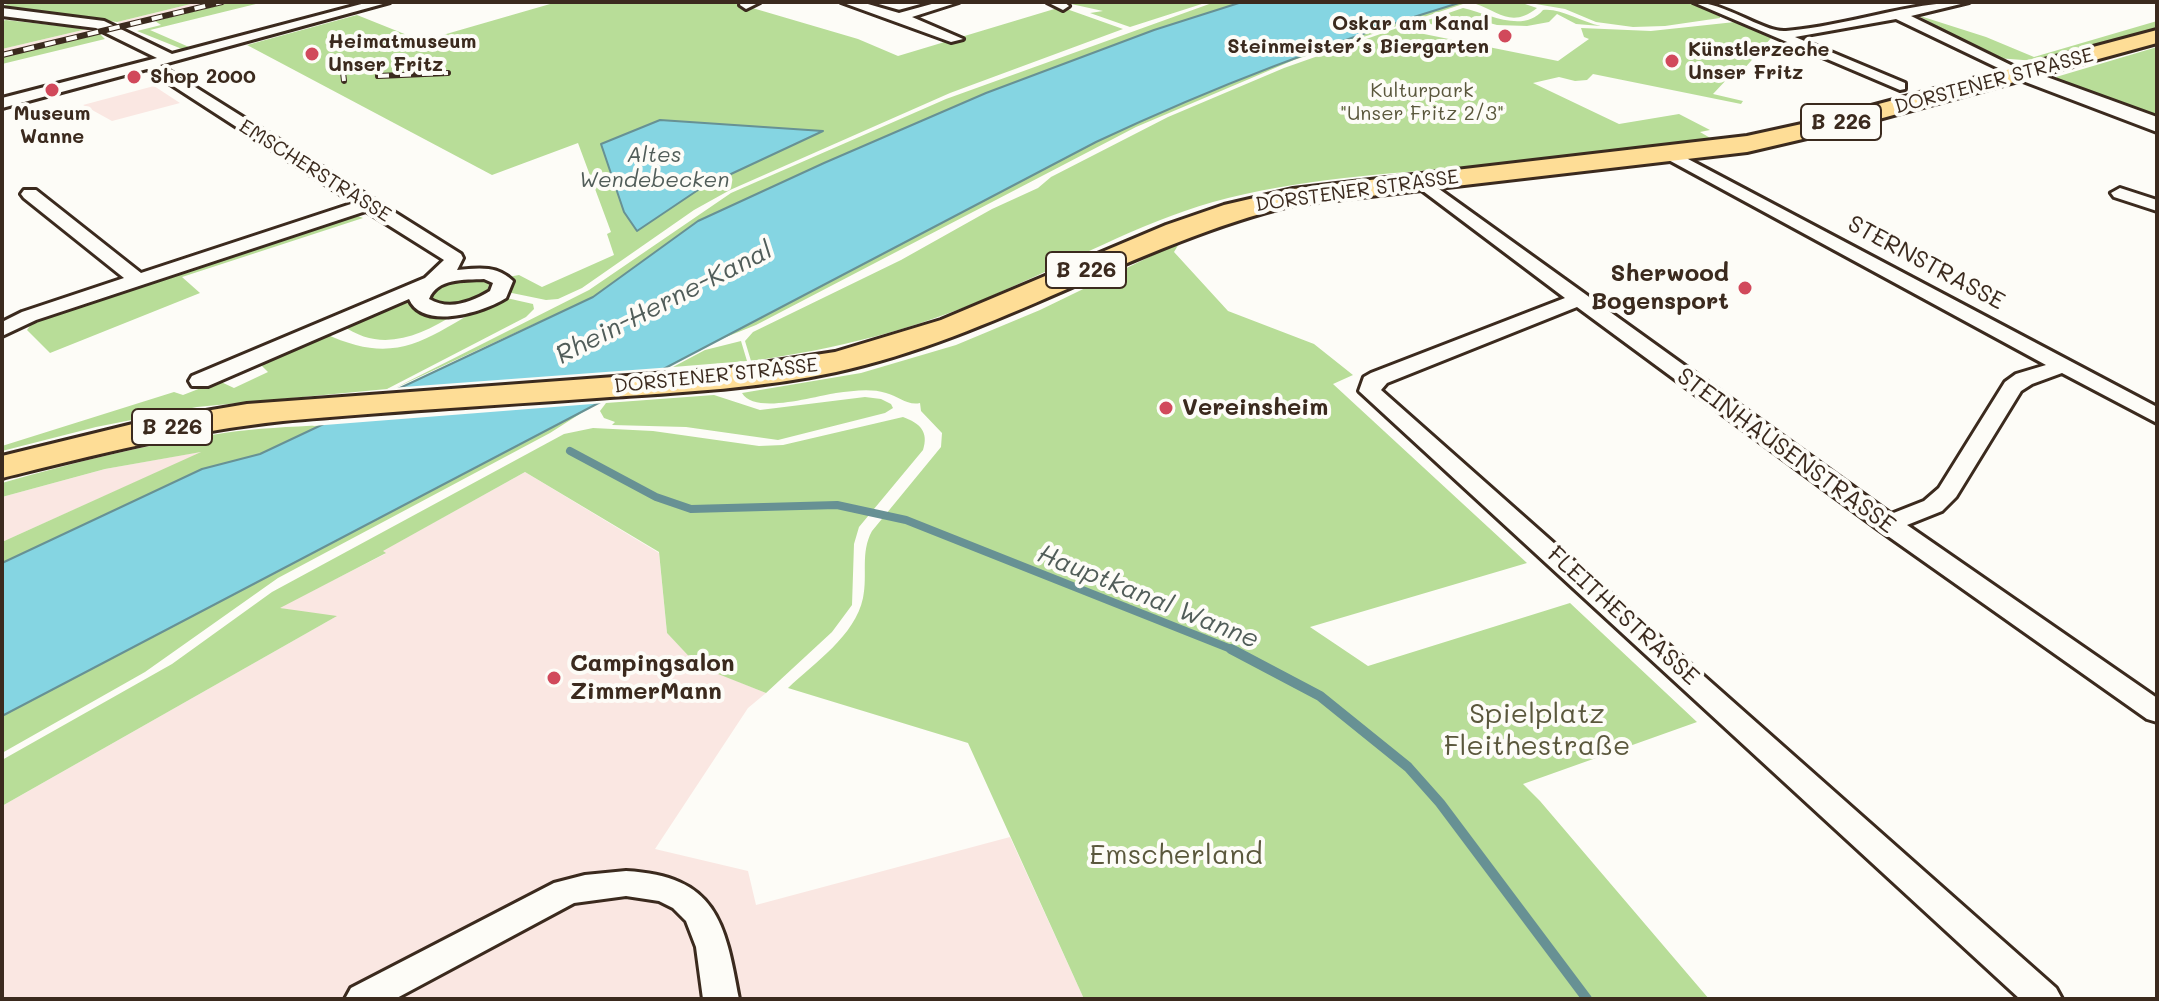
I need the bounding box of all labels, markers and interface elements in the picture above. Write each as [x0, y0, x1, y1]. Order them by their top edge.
place label: Oskar am Kanal Steinmeister´s Biergarten [1227, 12, 1489, 59]
marker: Oskar am Kanal Steinmeister´s Biergarten [1496, 27, 1514, 45]
place label: Heimatmuseum Unser Fritz [328, 30, 476, 77]
place label: Künstlerzeche Unser Fritz [1688, 38, 1830, 85]
street label: DORSTENER STRASSE [1892, 43, 2096, 119]
marker: Heimatmuseum Unser Fritz [303, 45, 321, 63]
marker: Künstlerzeche Unser Fritz [1663, 52, 1681, 70]
place label: Shop 2000 [150, 65, 256, 89]
marker: Shop 2000 [125, 68, 143, 86]
park label: Kulturpark "Unser Fritz 2/3" [1340, 79, 1504, 126]
marker: Museum Wanne [43, 81, 61, 99]
place label: Museum Wanne [14, 102, 90, 149]
road number: B 226 [1801, 104, 1881, 140]
street label: EMSCHERSTRASSE [235, 115, 395, 227]
water label: Altes Wendebecken [579, 142, 729, 194]
street label: DORSTENER STRASSE [1254, 165, 1460, 217]
street label: STERNSTRASSE [1843, 210, 2009, 316]
water label: Rhein-Herne-Kanal [550, 235, 778, 371]
road number: B 226 [1046, 252, 1126, 288]
place label: Sherwood Bogensport [1591, 260, 1729, 316]
marker: Sherwood Bogensport [1736, 279, 1754, 297]
street label: DORSTENER STRASSE [613, 353, 819, 399]
street label: STEINHAUSENSTRASSE [1671, 362, 1901, 540]
place label: Vereinsheim [1182, 394, 1328, 422]
marker: Vereinsheim [1157, 399, 1175, 417]
road number: B 226 [132, 409, 212, 445]
water label: Hauptkanal Wanne [1033, 538, 1263, 656]
street label: FLEITHESTRASSE [1541, 540, 1705, 692]
place label: Campingsalon ZimmerMann [570, 650, 735, 706]
marker: Campingsalon ZimmerMann [545, 669, 563, 687]
park label: Spielplatz Fleithestraße [1444, 697, 1630, 763]
park label: Emscherland [1089, 838, 1263, 872]

